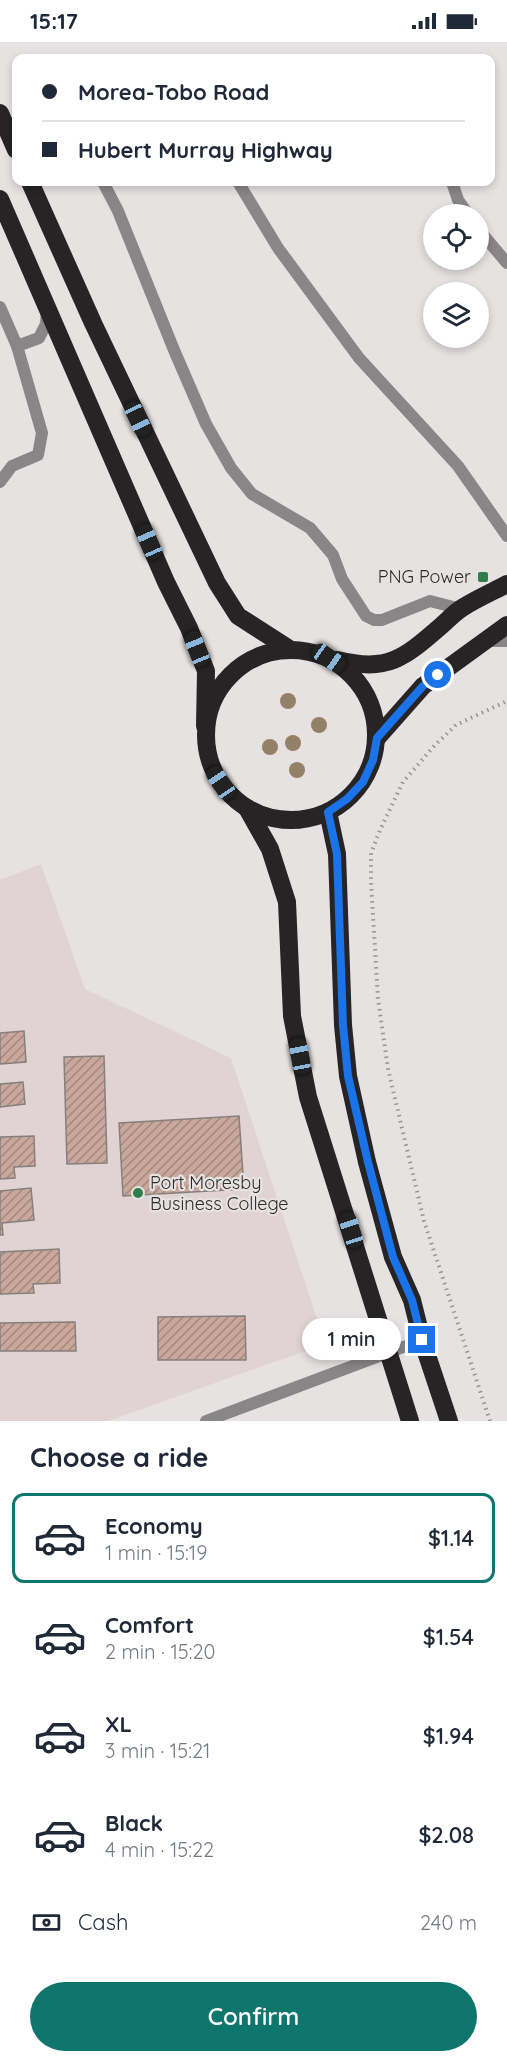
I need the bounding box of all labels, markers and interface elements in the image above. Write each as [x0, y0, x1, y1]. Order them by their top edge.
text: 15:17 [30, 7, 78, 35]
text: Morea-Tobo Road [78, 78, 269, 106]
text: Hubert Murray Highway [78, 136, 333, 164]
map controls [423, 204, 489, 348]
button: locate [423, 204, 489, 270]
button: layers [423, 282, 489, 348]
car [122, 399, 154, 439]
car [133, 522, 165, 562]
place label: PNG Power [378, 565, 471, 588]
marker: PNG Power [476, 570, 490, 584]
car [182, 629, 212, 669]
car [309, 640, 349, 676]
route start [424, 661, 451, 688]
car [203, 763, 239, 803]
car [288, 1037, 312, 1075]
place label: Port Moresby Business College [150, 1171, 288, 1215]
marker: Port Moresby Business College [131, 1186, 145, 1200]
car [337, 1210, 365, 1250]
callout: 1 min [302, 1319, 401, 1361]
text: 1 min [328, 1326, 375, 1351]
route end [408, 1326, 435, 1353]
text: Choose a ride [30, 1440, 208, 1474]
icon: car [33, 1511, 87, 1565]
text: Economy [105, 1512, 203, 1540]
text: $1.14 [428, 1524, 474, 1552]
text: 1 min · 15:19 [105, 1540, 207, 1565]
icon: car [33, 1610, 87, 1664]
text: Comfort [105, 1611, 194, 1639]
text: $1.54 [423, 1623, 474, 1651]
text: 2 min · 15:20 [105, 1639, 215, 1664]
icon: car [33, 1709, 87, 1763]
text: XL [105, 1710, 132, 1738]
text: $1.94 [423, 1722, 474, 1750]
text: 3 min · 15:21 [105, 1738, 210, 1763]
icon: car [33, 1808, 87, 1862]
text: Black [105, 1809, 163, 1837]
text: $2.08 [418, 1821, 474, 1849]
text: 4 min · 15:22 [105, 1837, 214, 1862]
icon: cash [30, 1906, 63, 1939]
text: Cash [78, 1908, 129, 1936]
text: 240 m [420, 1910, 477, 1935]
button: Confirm [30, 1982, 477, 2051]

